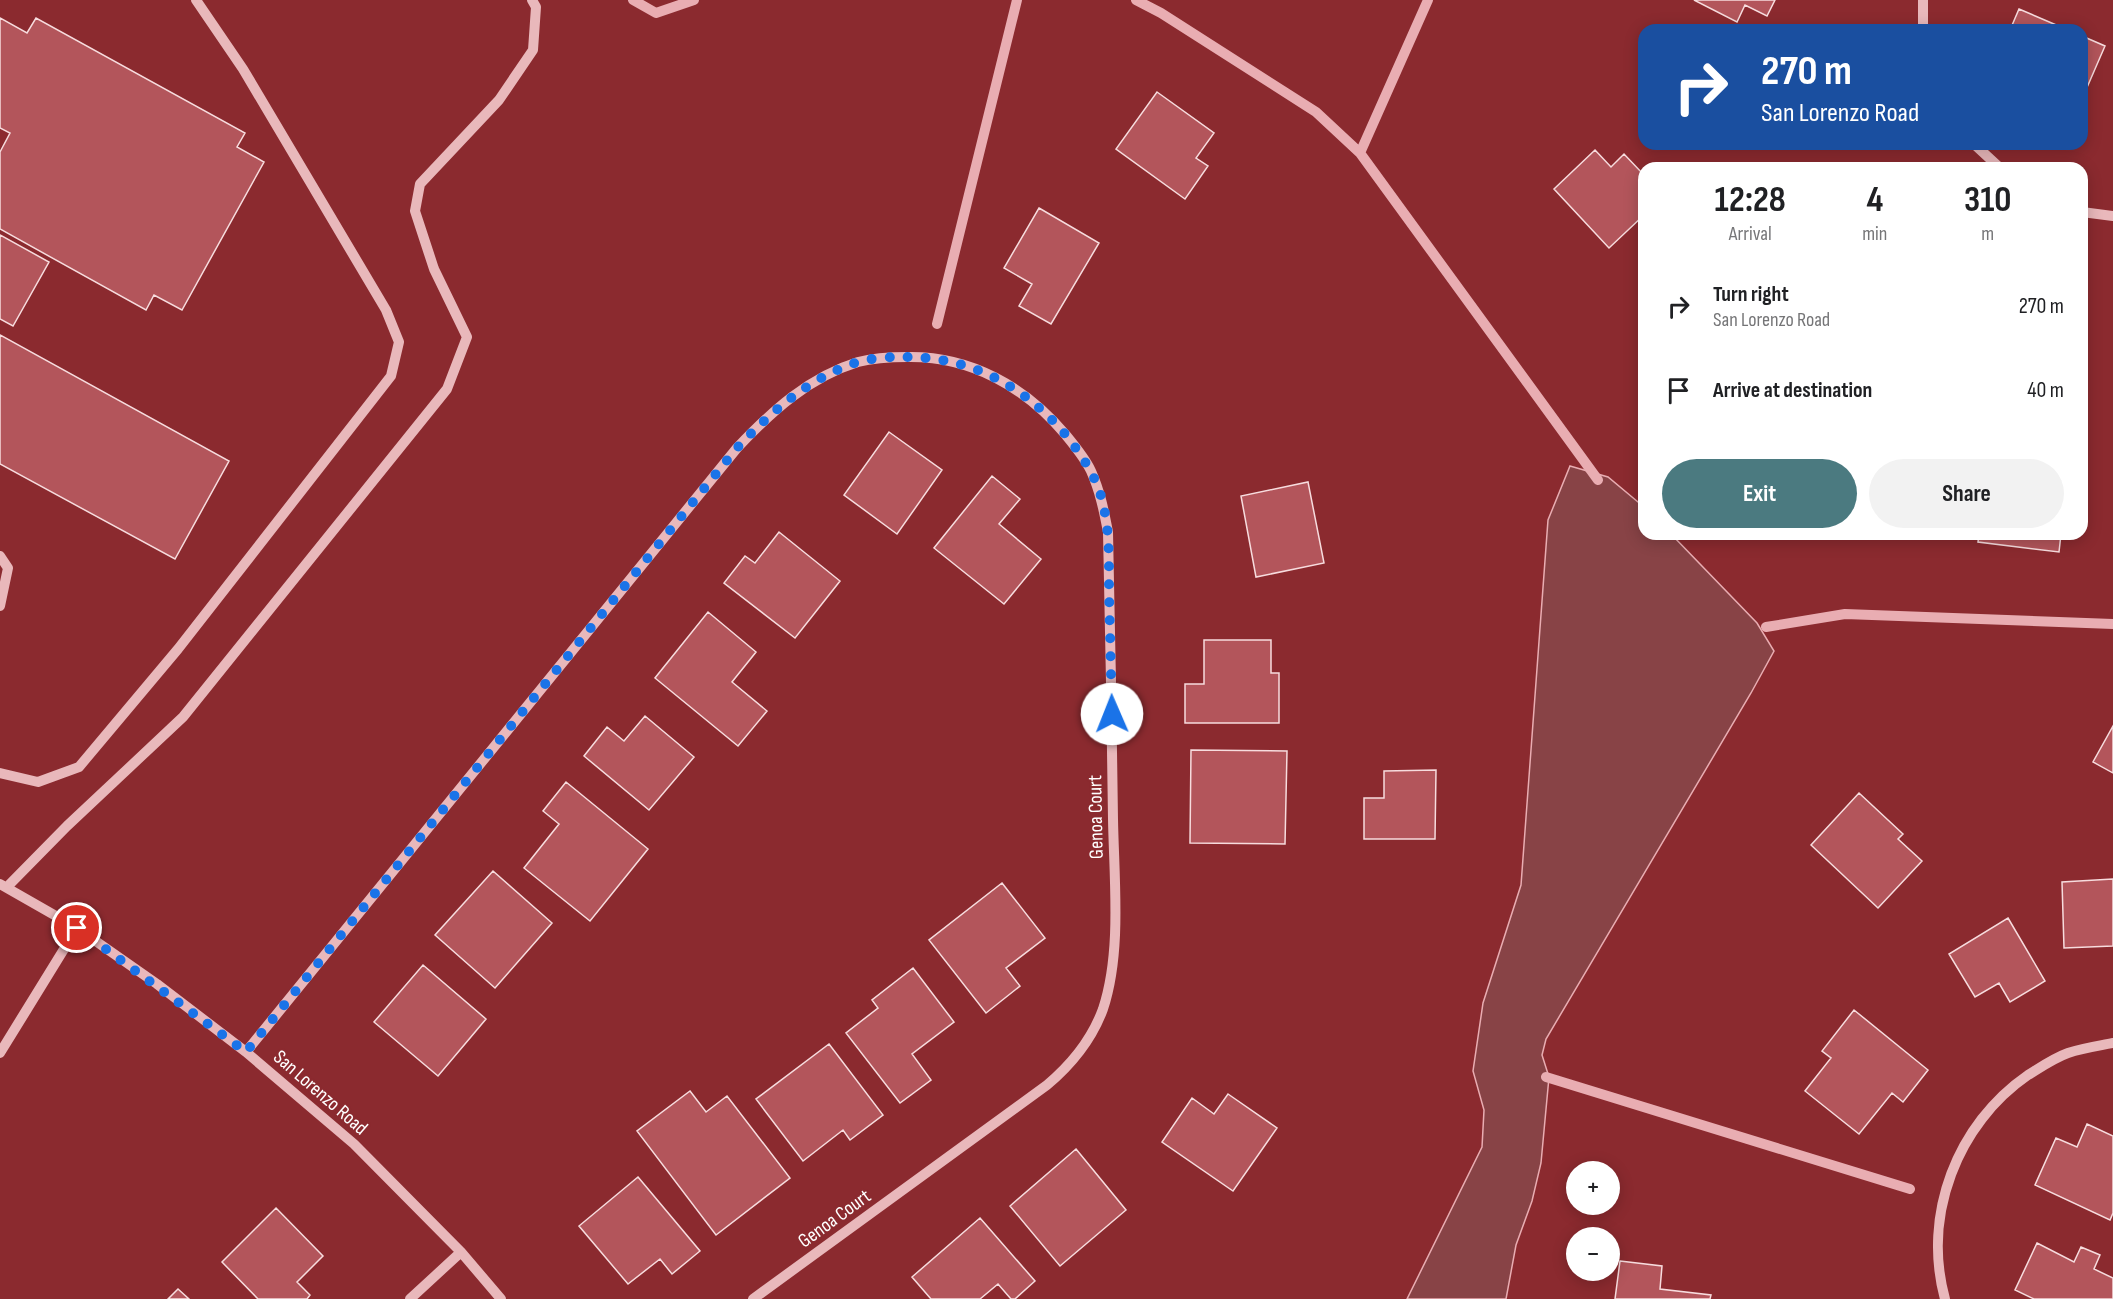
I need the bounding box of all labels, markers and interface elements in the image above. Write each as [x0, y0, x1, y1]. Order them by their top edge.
text: 270 m [1761, 46, 1852, 97]
icon: right [1662, 48, 1740, 126]
text: San Lorenzo Road [1761, 97, 1919, 129]
text: 12:28 [1715, 179, 1786, 222]
text: 4 [1866, 179, 1883, 222]
text: 310 [1964, 179, 2011, 222]
text: Arrival [1729, 222, 1772, 246]
text: min [1862, 222, 1887, 246]
text: m [1981, 222, 1994, 246]
text: Turn right [1713, 281, 1789, 308]
icon: right [1662, 290, 1695, 323]
text: 270 m [2019, 293, 2064, 320]
text: San Lorenzo Road [1713, 308, 1830, 332]
icon: arrive [1662, 374, 1695, 407]
text: Arrive at destination [1713, 377, 1872, 404]
text: 40 m [2027, 377, 2064, 404]
button: Exit [1662, 459, 1857, 528]
button: Share [1869, 459, 2064, 528]
position arrow [1080, 682, 1144, 746]
street label: Genoa Court [1083, 775, 1109, 859]
pin [51, 902, 102, 953]
icon: arrive [60, 911, 93, 944]
street label: San Lorenzo Road [268, 1045, 372, 1140]
map controls [1566, 1161, 1620, 1281]
button: + [1566, 1161, 1620, 1215]
street label: Genoa Court [794, 1184, 876, 1253]
button: − [1566, 1227, 1620, 1281]

